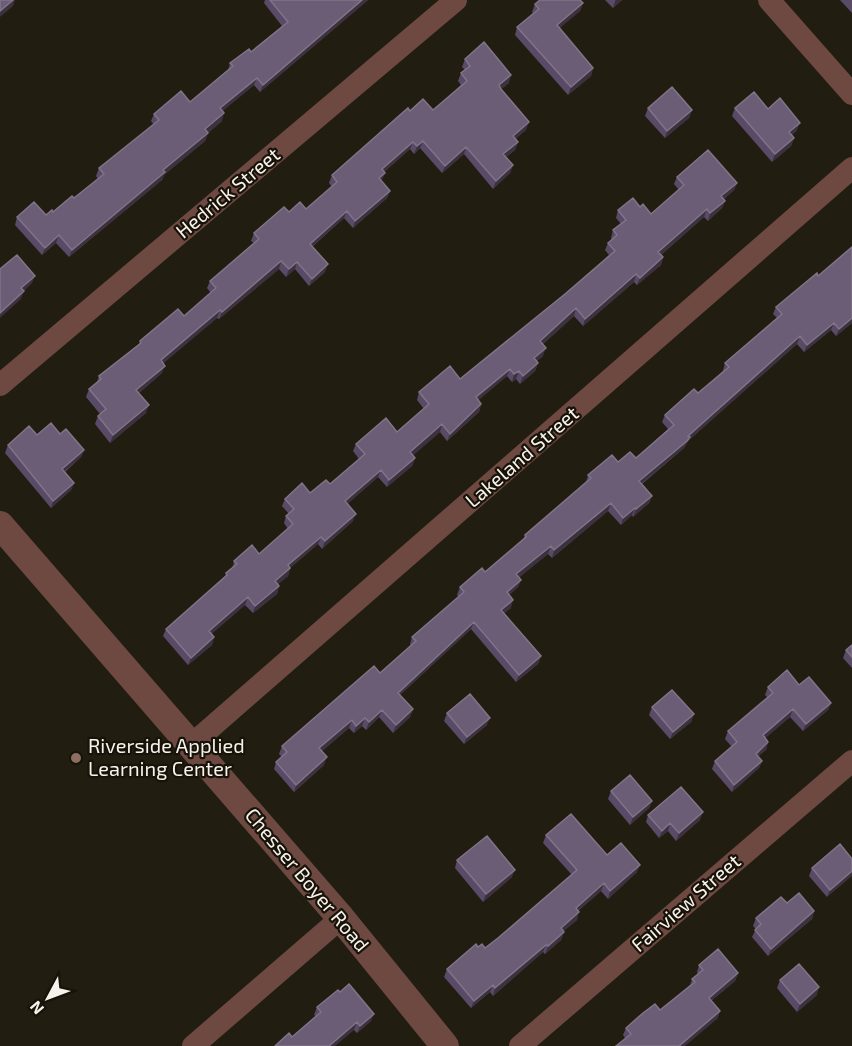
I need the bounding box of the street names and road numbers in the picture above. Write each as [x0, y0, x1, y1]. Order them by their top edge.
street label: Hedrick Street [170, 142, 285, 243]
street label: Lakeland Street [460, 400, 583, 512]
street label: Chesser Boyer Road [241, 803, 375, 956]
street label: Fairview Street [626, 848, 745, 956]

